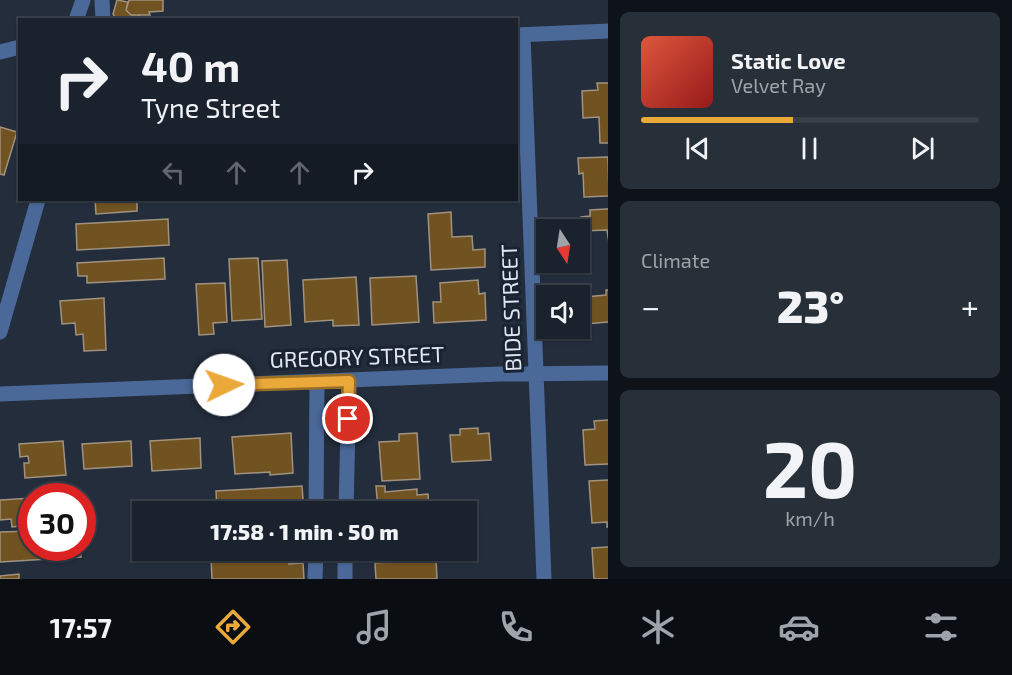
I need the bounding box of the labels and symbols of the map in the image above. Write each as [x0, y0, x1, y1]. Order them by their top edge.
north arrow [536, 219, 590, 273]
street label: BIDE STREET [495, 244, 525, 372]
street label: GREGORY STREET [269, 340, 445, 372]
position arrow [192, 353, 256, 417]
pin [322, 393, 373, 444]
speed limit sign: 30 [18, 483, 96, 561]

